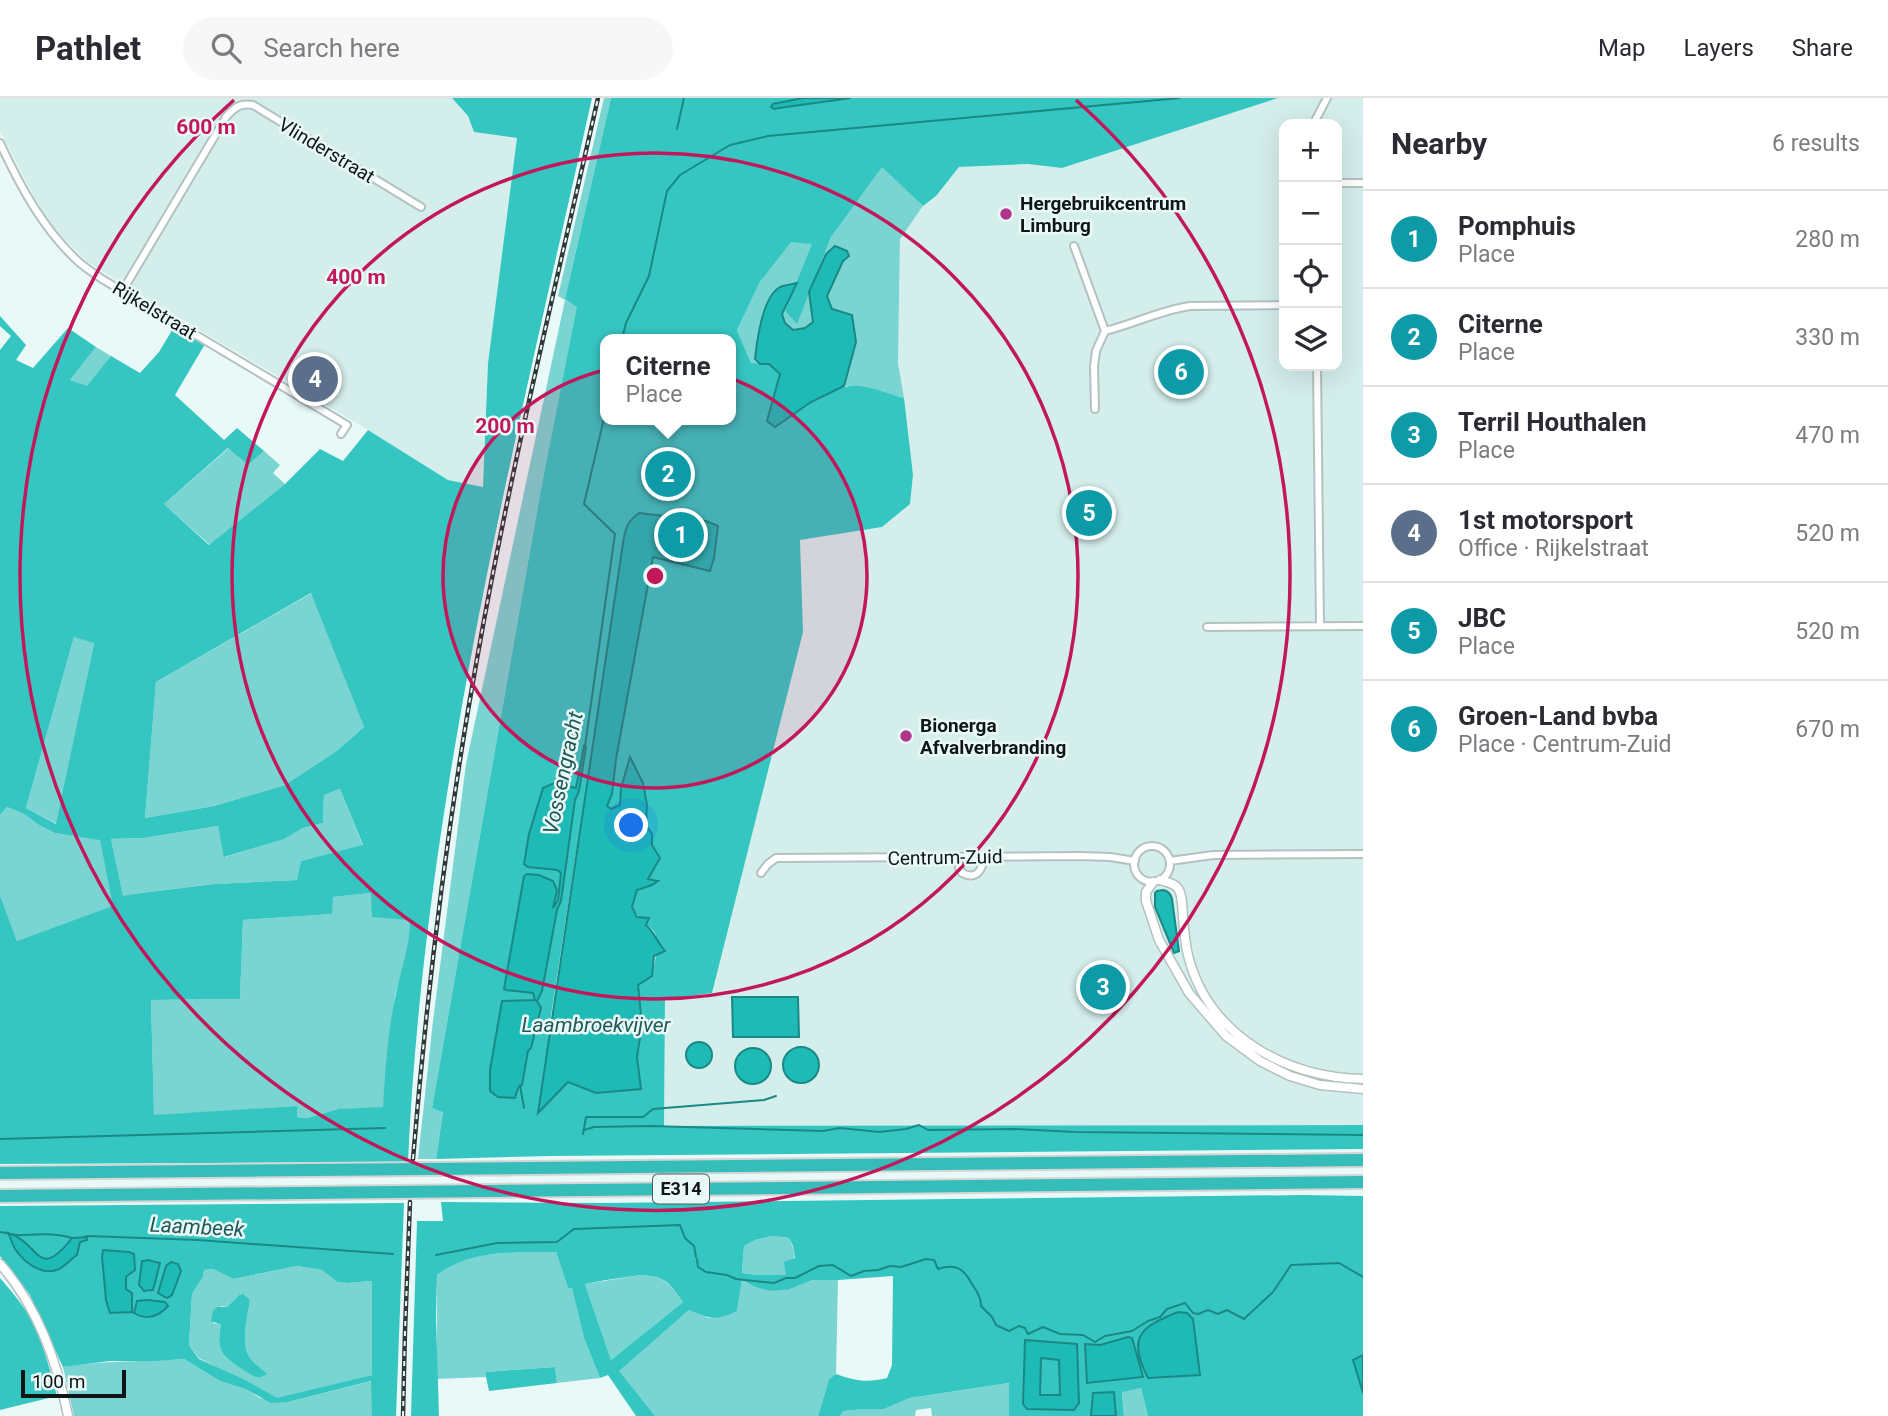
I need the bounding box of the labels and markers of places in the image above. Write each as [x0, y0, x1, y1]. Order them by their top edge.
place label: Hergebruikcentrum Limburg [1020, 192, 1186, 237]
marker: Hergebruikcentrum Limburg [998, 206, 1014, 222]
pin: 6 [1158, 346, 1204, 398]
pin: 4 [292, 353, 338, 405]
pin: 2 [645, 448, 691, 500]
pin: 5 [1066, 487, 1112, 539]
pin: 1 [658, 509, 704, 561]
centre of rings [643, 564, 667, 588]
place label: Bionerga Afvalverbranding [920, 714, 1066, 759]
marker: Bionerga Afvalverbranding [898, 728, 914, 744]
pin: 3 [1080, 961, 1126, 1013]

